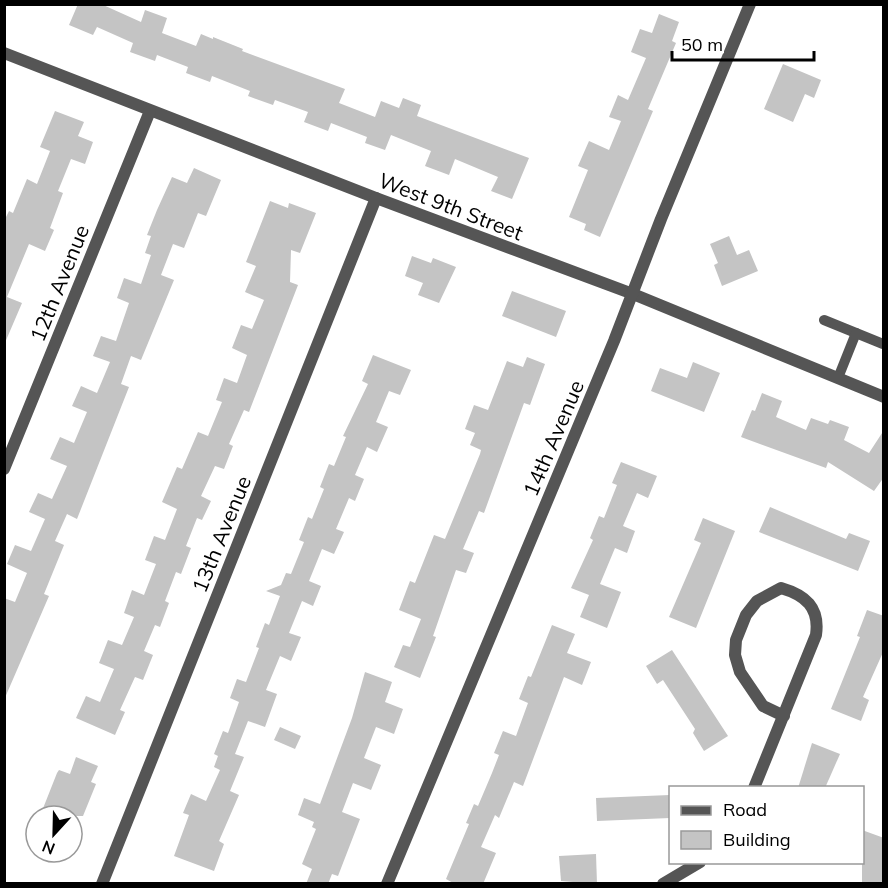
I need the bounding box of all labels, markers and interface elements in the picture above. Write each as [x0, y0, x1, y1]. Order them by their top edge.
scale bar [672, 24, 814, 62]
text: 50 m [681, 33, 723, 56]
street label: West 9th Street [375, 167, 527, 245]
street label: 12th Avenue [24, 221, 94, 345]
street label: 14th Avenue [517, 376, 589, 500]
street label: 13th Avenue [186, 472, 256, 596]
legend [669, 786, 864, 864]
text: Road [723, 798, 767, 821]
north arrow [24, 804, 84, 864]
text: Building [723, 828, 791, 851]
text: N [39, 836, 58, 859]

